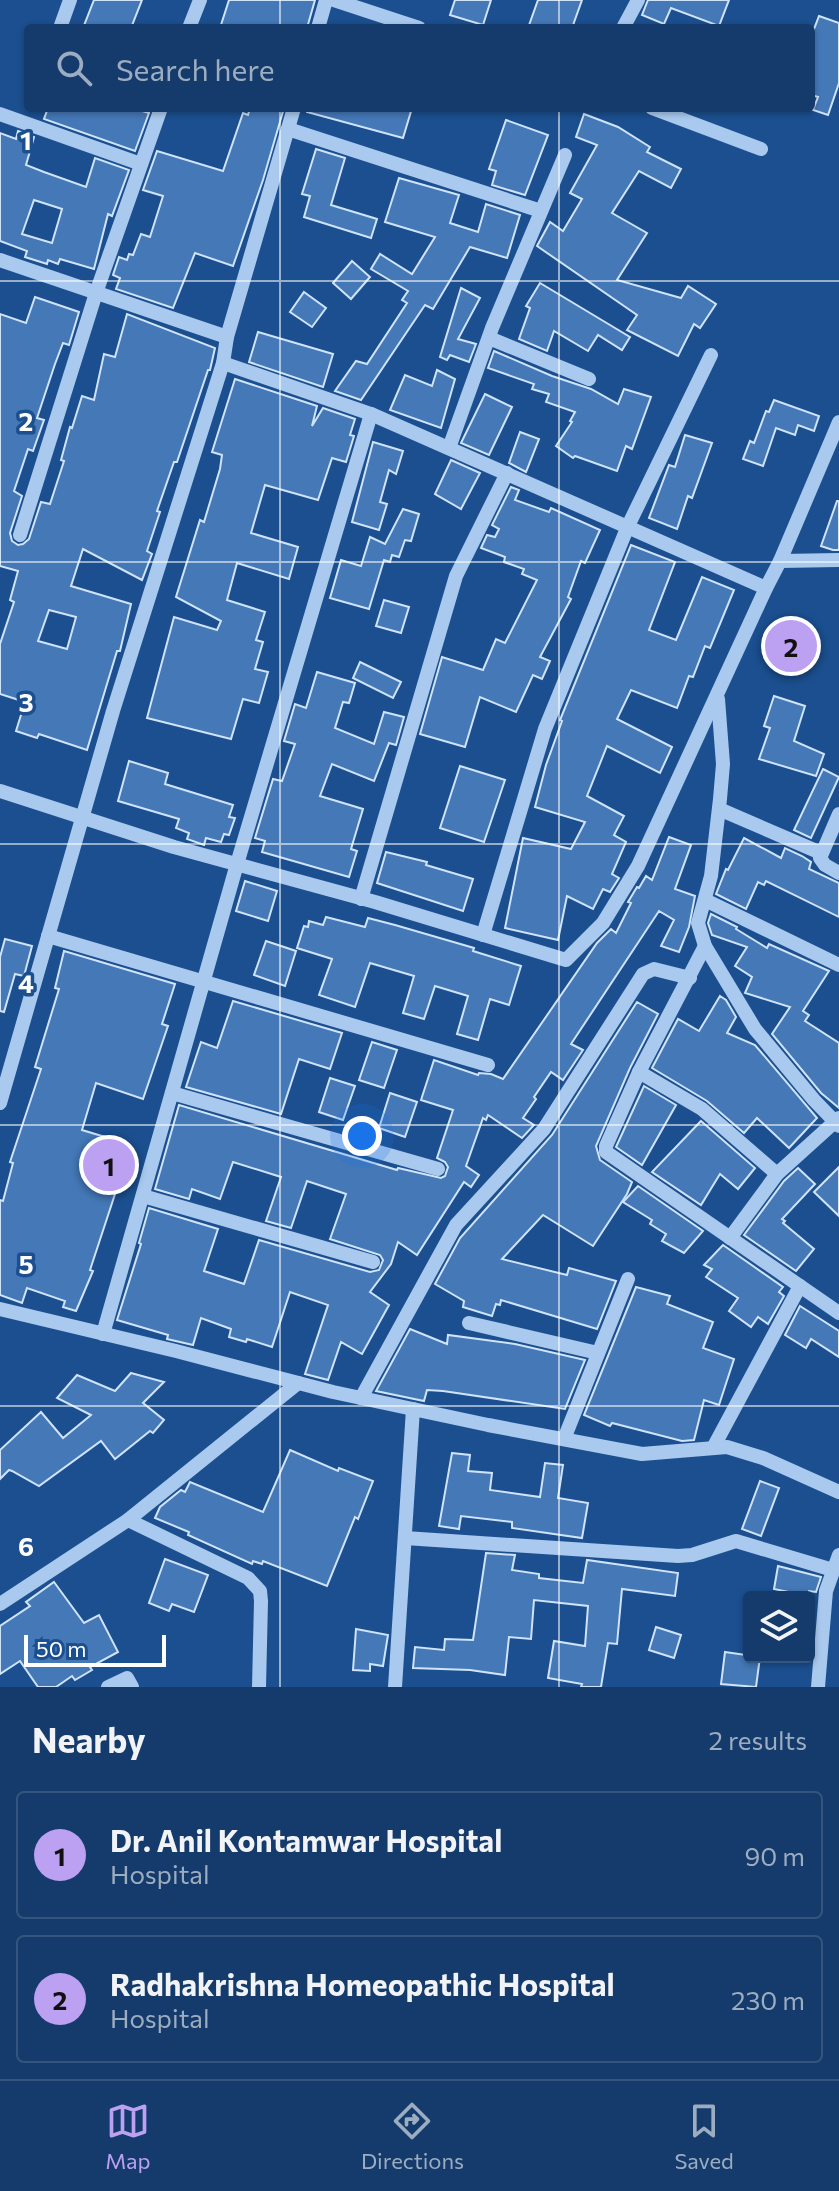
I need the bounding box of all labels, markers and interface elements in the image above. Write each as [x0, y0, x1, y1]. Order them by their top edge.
search box [24, 24, 815, 112]
icon: search [52, 46, 96, 90]
text: Search here [116, 50, 275, 87]
text: 1 [20, 124, 32, 155]
text: 2 [19, 405, 33, 436]
pin: 2 [765, 616, 817, 676]
text: 3 [18, 686, 34, 717]
text: 4 [18, 967, 34, 998]
your location [342, 1116, 382, 1156]
pin: 1 [83, 1135, 135, 1195]
text: 5 [18, 1248, 34, 1279]
text: 6 [18, 1530, 34, 1561]
map controls [743, 1591, 815, 1663]
button: layers [743, 1591, 815, 1663]
scale bar [24, 1631, 166, 1667]
text: 50 m [36, 1635, 86, 1662]
text: Nearby [32, 1718, 146, 1760]
text: 2 results [709, 1724, 807, 1755]
text: Dr. Anil Kontamwar Hospital [110, 1821, 502, 1858]
text: 1 [54, 1840, 66, 1871]
text: 90 m [745, 1840, 805, 1871]
text: Hospital [110, 1858, 210, 1889]
text: Radhakrishna Homeopathic Hospital [110, 1965, 615, 2002]
text: 2 [53, 1984, 67, 2015]
text: 230 m [731, 1984, 805, 2015]
text: Hospital [110, 2002, 210, 2033]
tab: Map [105, 2099, 151, 2174]
tab: Directions [361, 2099, 464, 2174]
tab: Saved [674, 2099, 734, 2174]

